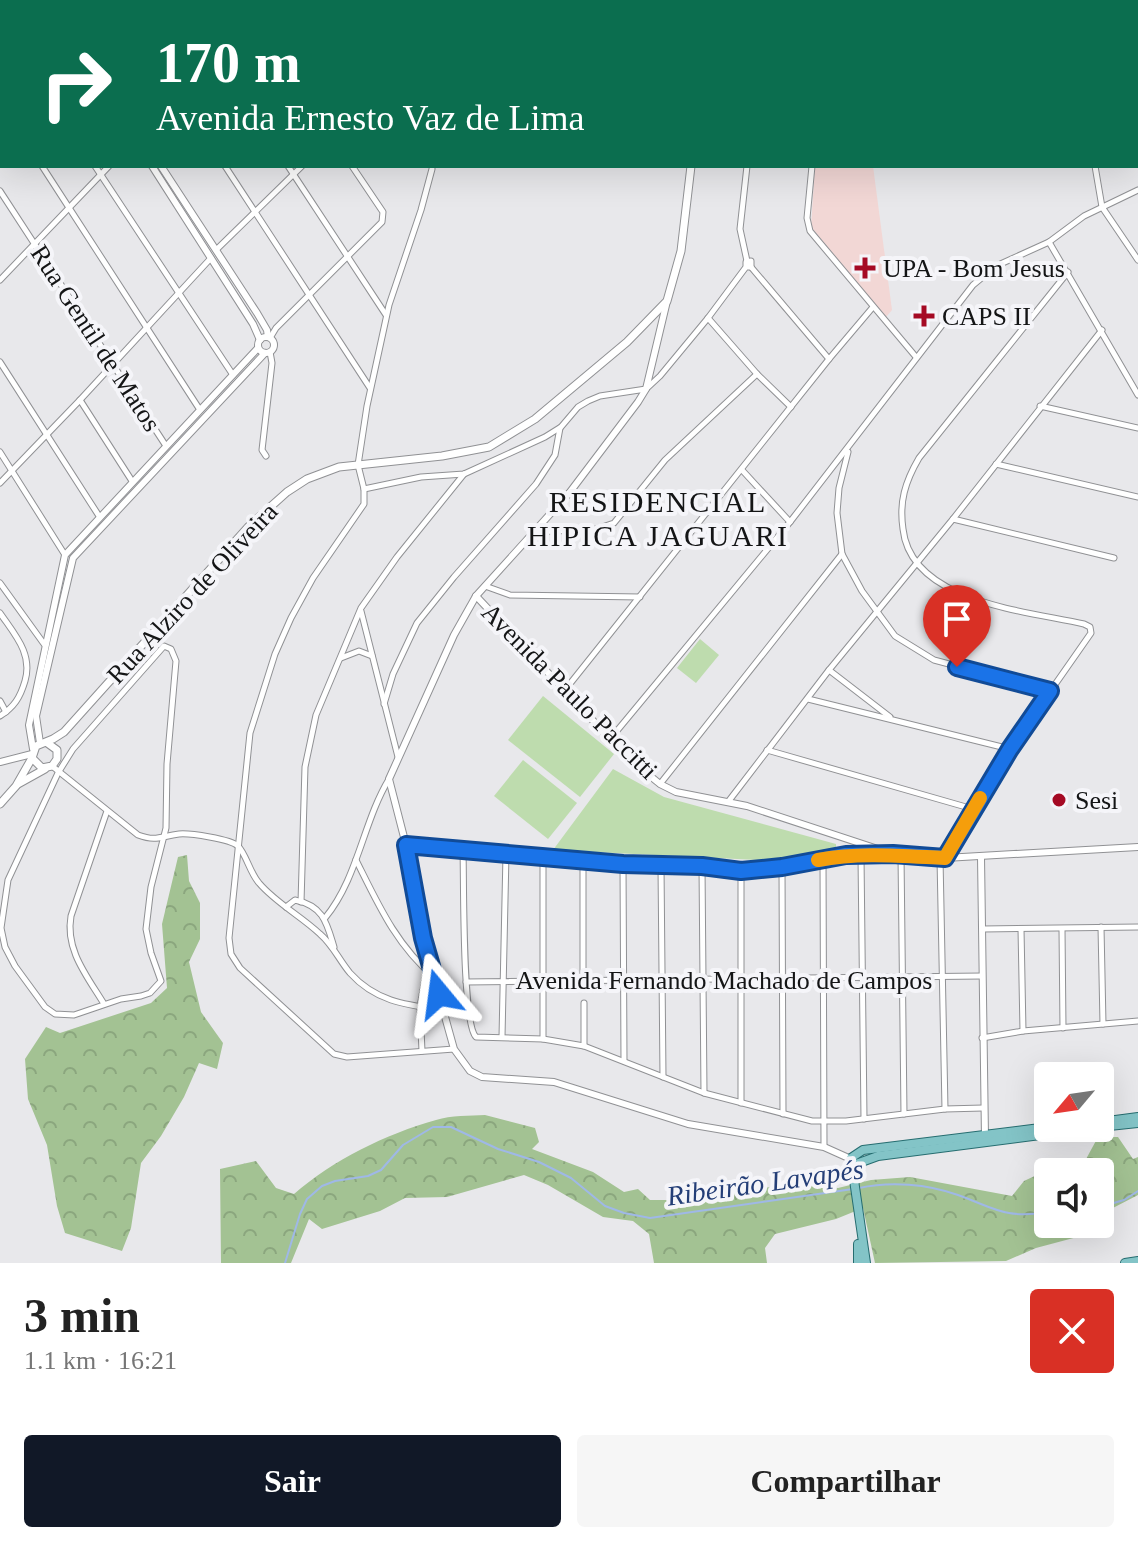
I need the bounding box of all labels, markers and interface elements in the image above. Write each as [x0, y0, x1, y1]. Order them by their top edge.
icon: right [24, 32, 128, 136]
text: 170 m [156, 32, 301, 94]
text: Avenida Ernesto Vaz de Lima [156, 98, 585, 138]
street label: Rua Gentil de Matos [25, 240, 167, 437]
place label: UPA - Bom Jesus [883, 254, 1065, 283]
marker: UPA - Bom Jesus [854, 257, 876, 279]
place label: CAPS II [942, 302, 1031, 331]
marker: CAPS II [913, 305, 935, 327]
district label: RESIDENCIAL HIPICA JAGUARI [527, 485, 789, 552]
street label: Rua Alziro de Oliveira [101, 497, 284, 690]
pin [923, 585, 991, 667]
icon: arrive [935, 597, 979, 641]
street label: Avenida Paulo Paccitti [476, 598, 663, 785]
place label: Sesi [1075, 786, 1118, 815]
marker: Sesi [1050, 791, 1068, 809]
position arrow [397, 952, 481, 1036]
street label: Avenida Fernando Machado de Campos [516, 966, 932, 995]
north arrow [1034, 1062, 1114, 1142]
map controls [1034, 1062, 1114, 1238]
water label: Ribeirão Lavapés [664, 1153, 866, 1212]
button: sound [1034, 1158, 1114, 1238]
text: 3 min [24, 1289, 140, 1342]
button: close [1030, 1289, 1114, 1373]
text: 1.1 km · 16:21 [24, 1346, 177, 1375]
button: Sair [24, 1435, 561, 1527]
button: Compartilhar [577, 1435, 1114, 1527]

